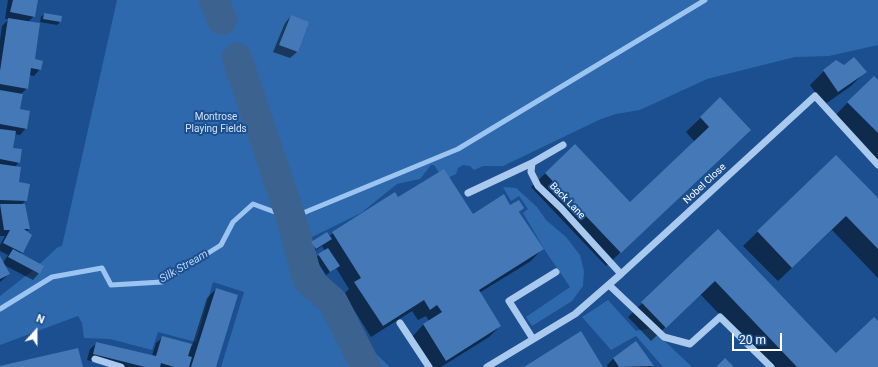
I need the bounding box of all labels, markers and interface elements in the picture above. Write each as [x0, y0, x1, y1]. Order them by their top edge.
park label: Montrose Playing Fields [185, 111, 247, 134]
street label: Nobel Close [681, 161, 729, 207]
street label: Back Lane [547, 180, 587, 222]
water label: Silk Stream [157, 248, 211, 286]
north arrow [16, 311, 56, 351]
text: N [35, 312, 46, 327]
scale bar [734, 325, 784, 351]
text: 20 m [739, 333, 766, 347]

